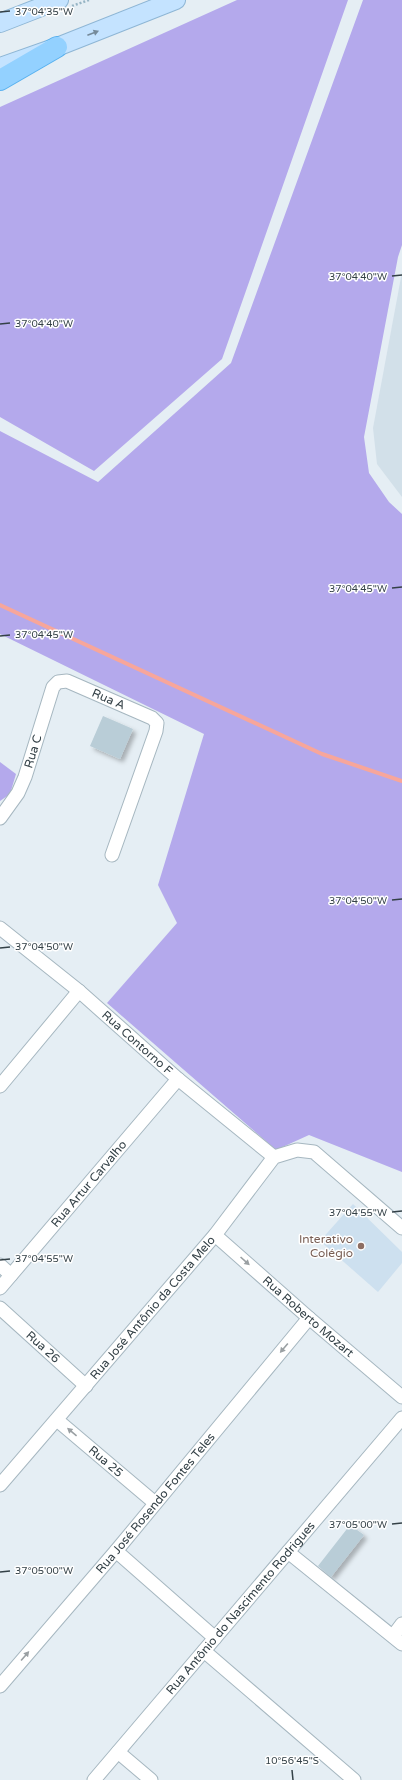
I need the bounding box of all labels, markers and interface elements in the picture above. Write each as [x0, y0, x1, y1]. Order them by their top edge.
text: 37°04'35"W [15, 6, 73, 18]
one-way arrow [88, 29, 100, 35]
text: 37°04'40"W [329, 271, 387, 283]
text: 37°04'40"W [15, 318, 73, 330]
text: 37°04'45"W [329, 583, 387, 595]
text: 37°04'45"W [15, 629, 73, 641]
street label: Rua A [90, 686, 127, 712]
street label: Rua C [21, 733, 45, 770]
text: 37°04'50"W [329, 895, 387, 907]
text: 37°04'50"W [15, 941, 73, 953]
street label: Rua Contorno F [99, 1008, 175, 1078]
street label: Rua Artur Carvalho [48, 1138, 130, 1230]
text: 37°04'55"W [329, 1207, 387, 1219]
place label: Interativo Colégio [299, 1232, 353, 1260]
street label: Rua José Antônio da Costa Melo [87, 1233, 218, 1382]
marker: Interativo Colégio [356, 1241, 366, 1251]
text: 37°04'55"W [15, 1253, 73, 1265]
one-way arrow [239, 1257, 250, 1266]
street label: Rua Roberto Mozart [260, 1273, 357, 1360]
street label: Rua 26 [23, 1328, 63, 1366]
one-way arrow [279, 1343, 288, 1354]
one-way arrow [67, 1428, 78, 1437]
street label: Rua José Rosendo Fontes Teles [93, 1430, 218, 1576]
street label: Rua 25 [86, 1443, 126, 1480]
street label: Rua Antônio do Nascimento Rodrigues [163, 1518, 318, 1697]
text: 37°05'00"W [329, 1519, 387, 1531]
text: 37°05'00"W [15, 1565, 73, 1577]
one-way arrow [21, 1651, 30, 1662]
text: 10°56'45"S [265, 1755, 319, 1767]

